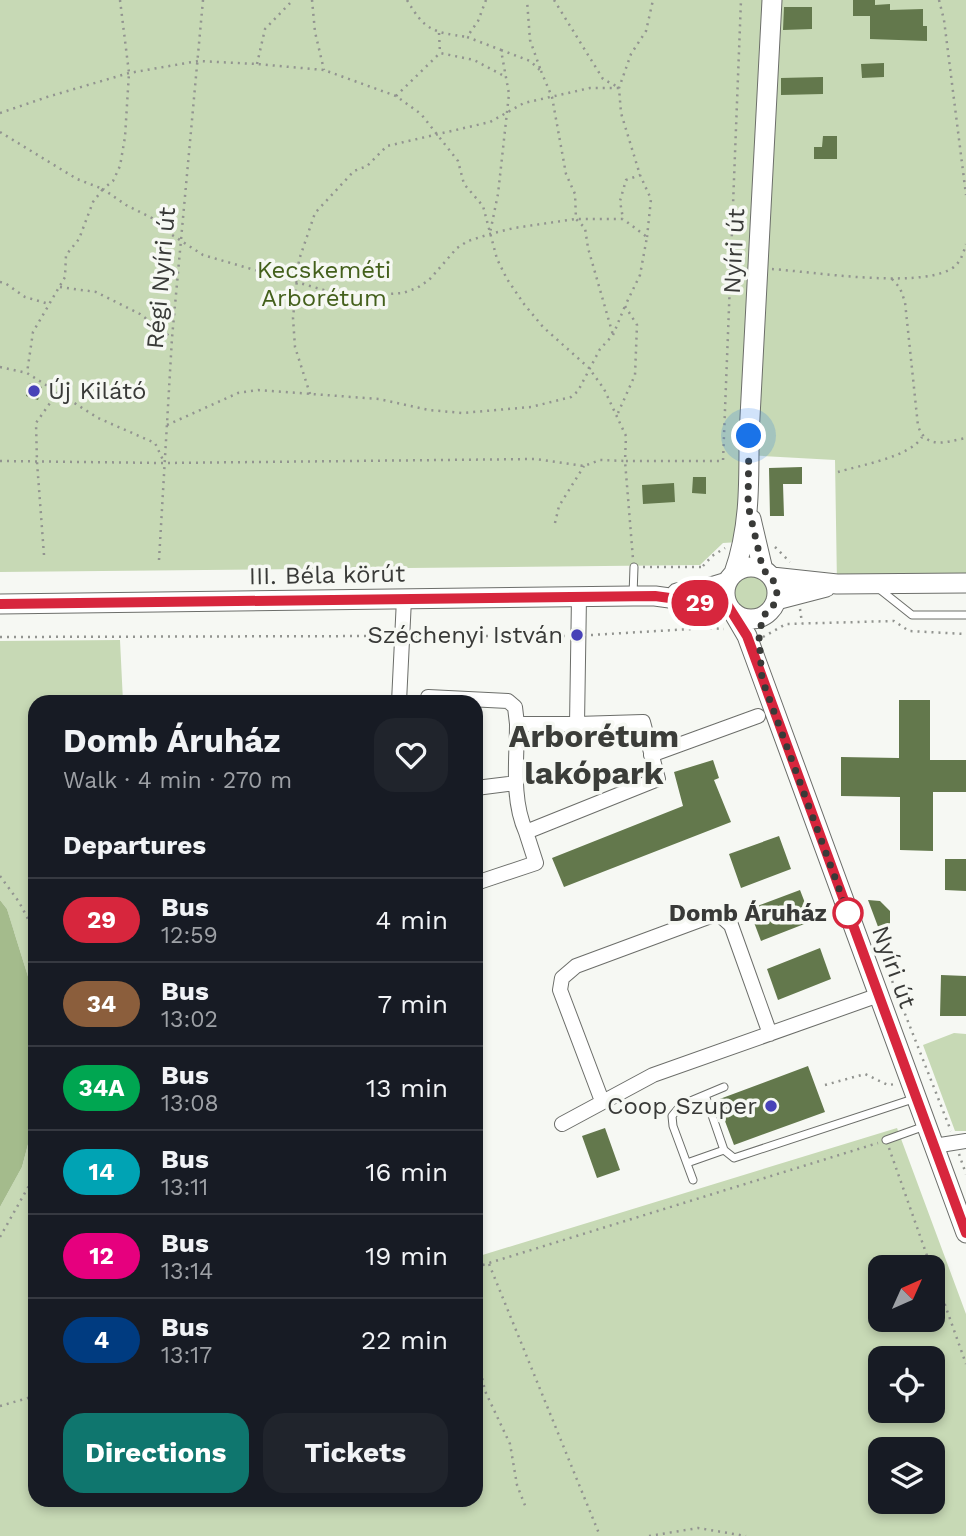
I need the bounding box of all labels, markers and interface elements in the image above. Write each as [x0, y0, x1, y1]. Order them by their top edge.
street label: Régi Nyíri út [141, 206, 181, 350]
street label: Nyíri út [718, 208, 750, 294]
park label: Kecskeméti Arborétum [257, 256, 391, 312]
place label: Új Kilátó [48, 377, 146, 405]
marker: Új Kilátó [26, 383, 42, 399]
your location [731, 418, 766, 453]
street label: III. Béla körút [249, 560, 405, 590]
line badge: 29 [668, 580, 732, 626]
text: 29 [685, 589, 715, 617]
place label: Széchenyi István [367, 621, 563, 649]
marker: Széchenyi István [569, 627, 585, 643]
district label: Arborétum lakópark [509, 717, 679, 792]
button: heart [374, 718, 448, 792]
text: Domb Áruház [63, 721, 280, 760]
text: Walk · 4 min · 270 m [63, 767, 292, 794]
text: Departures [63, 830, 206, 860]
text: Bus [161, 892, 209, 922]
marker: Domb Áruház [833, 898, 863, 928]
place label: Domb Áruház [669, 899, 827, 927]
text: 4 min [375, 905, 448, 935]
text: 29 [87, 906, 116, 934]
text: 12:59 [161, 922, 218, 949]
street label: Nyíri út [866, 922, 922, 1012]
text: Bus [161, 976, 209, 1006]
text: 7 min [378, 989, 448, 1019]
text: 34 [87, 990, 116, 1018]
text: 13:02 [161, 1006, 218, 1033]
text: Bus [161, 1060, 209, 1090]
text: 13 min [366, 1073, 448, 1103]
text: 34A [79, 1074, 124, 1102]
text: 13:08 [161, 1090, 219, 1117]
place label: Coop Szuper [607, 1092, 757, 1120]
marker: Coop Szuper [763, 1098, 779, 1114]
text: Bus [161, 1144, 209, 1174]
text: 16 min [365, 1157, 448, 1187]
text: 14 [89, 1158, 114, 1186]
text: 13:11 [161, 1174, 208, 1201]
text: Bus [161, 1228, 209, 1258]
text: 19 min [365, 1241, 448, 1271]
text: 12 [89, 1242, 114, 1270]
north arrow [868, 1255, 945, 1332]
map controls [868, 1255, 945, 1514]
text: 13:14 [161, 1258, 213, 1285]
text: Bus [161, 1312, 209, 1342]
text: 22 min [361, 1325, 448, 1355]
text: 4 [94, 1326, 109, 1354]
text: 13:17 [161, 1342, 212, 1369]
button: locate [868, 1346, 945, 1423]
button: Directions [63, 1413, 249, 1493]
button: Tickets [263, 1413, 448, 1493]
button: layers [868, 1437, 945, 1514]

